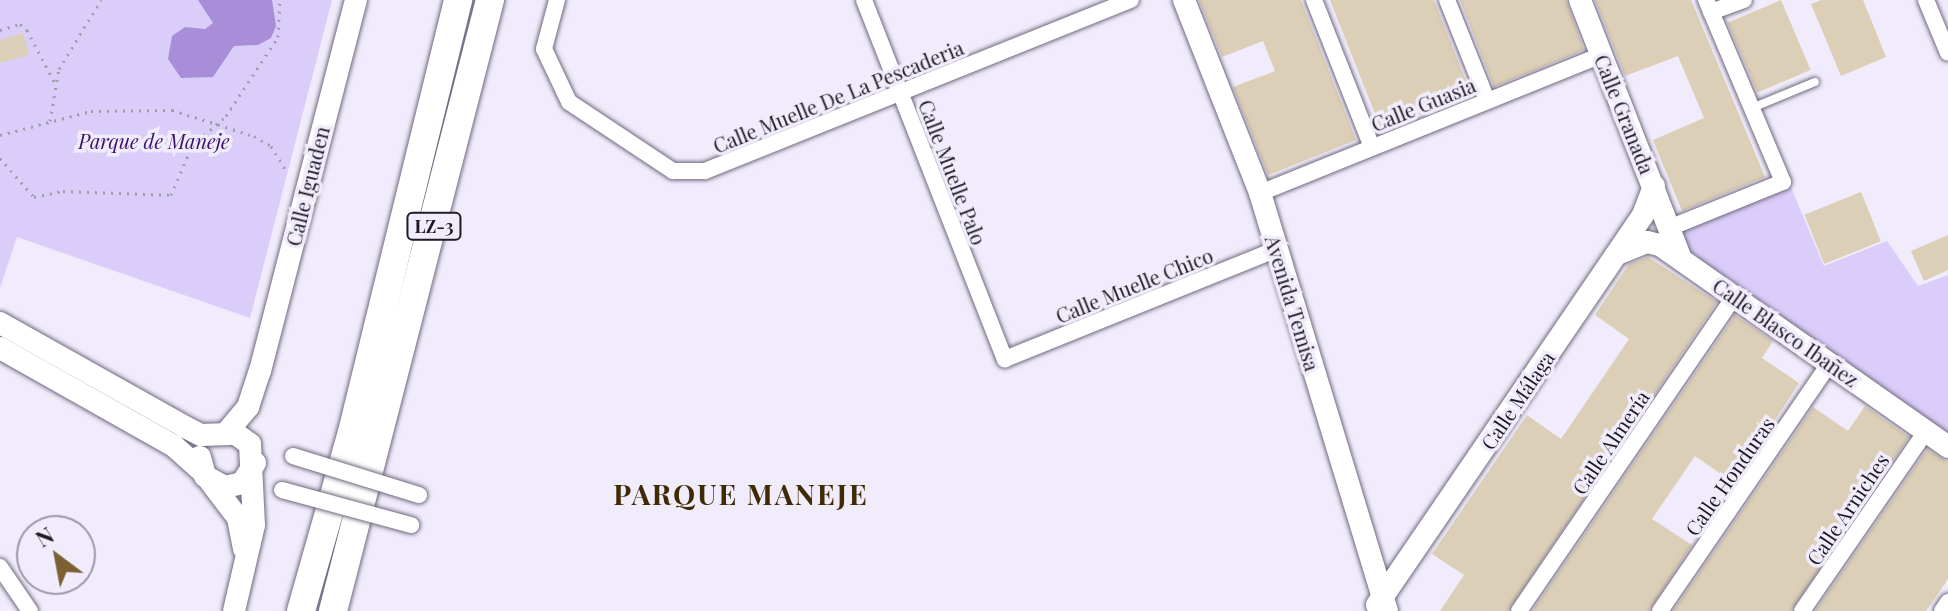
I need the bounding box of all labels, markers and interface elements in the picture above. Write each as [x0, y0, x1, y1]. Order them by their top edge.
street label: Calle Muelle De La Pescaderia [709, 35, 967, 157]
street label: Calle Granada [1590, 51, 1660, 177]
street label: Calle Guasia [1367, 72, 1479, 136]
street label: Calle Muelle Palo [914, 96, 992, 248]
street label: Calle Iguaden [281, 124, 333, 248]
park label: Parque de Maneje [78, 128, 230, 152]
road number: LZ-3 [406, 212, 462, 240]
street label: Avenida Temisa [1261, 232, 1325, 374]
street label: Calle Muelle Chico [1052, 243, 1216, 327]
street label: Calle Blasco Ibañez [1709, 273, 1863, 391]
street label: Calle Málaga [1475, 346, 1559, 454]
street label: Calle Almería [1566, 385, 1654, 499]
street label: Calle Honduras [1679, 412, 1779, 540]
street label: Calle Arniches [1801, 448, 1893, 570]
district label: PARQUE MANEJE [613, 477, 869, 511]
north arrow [16, 515, 96, 595]
text: N [30, 519, 59, 553]

